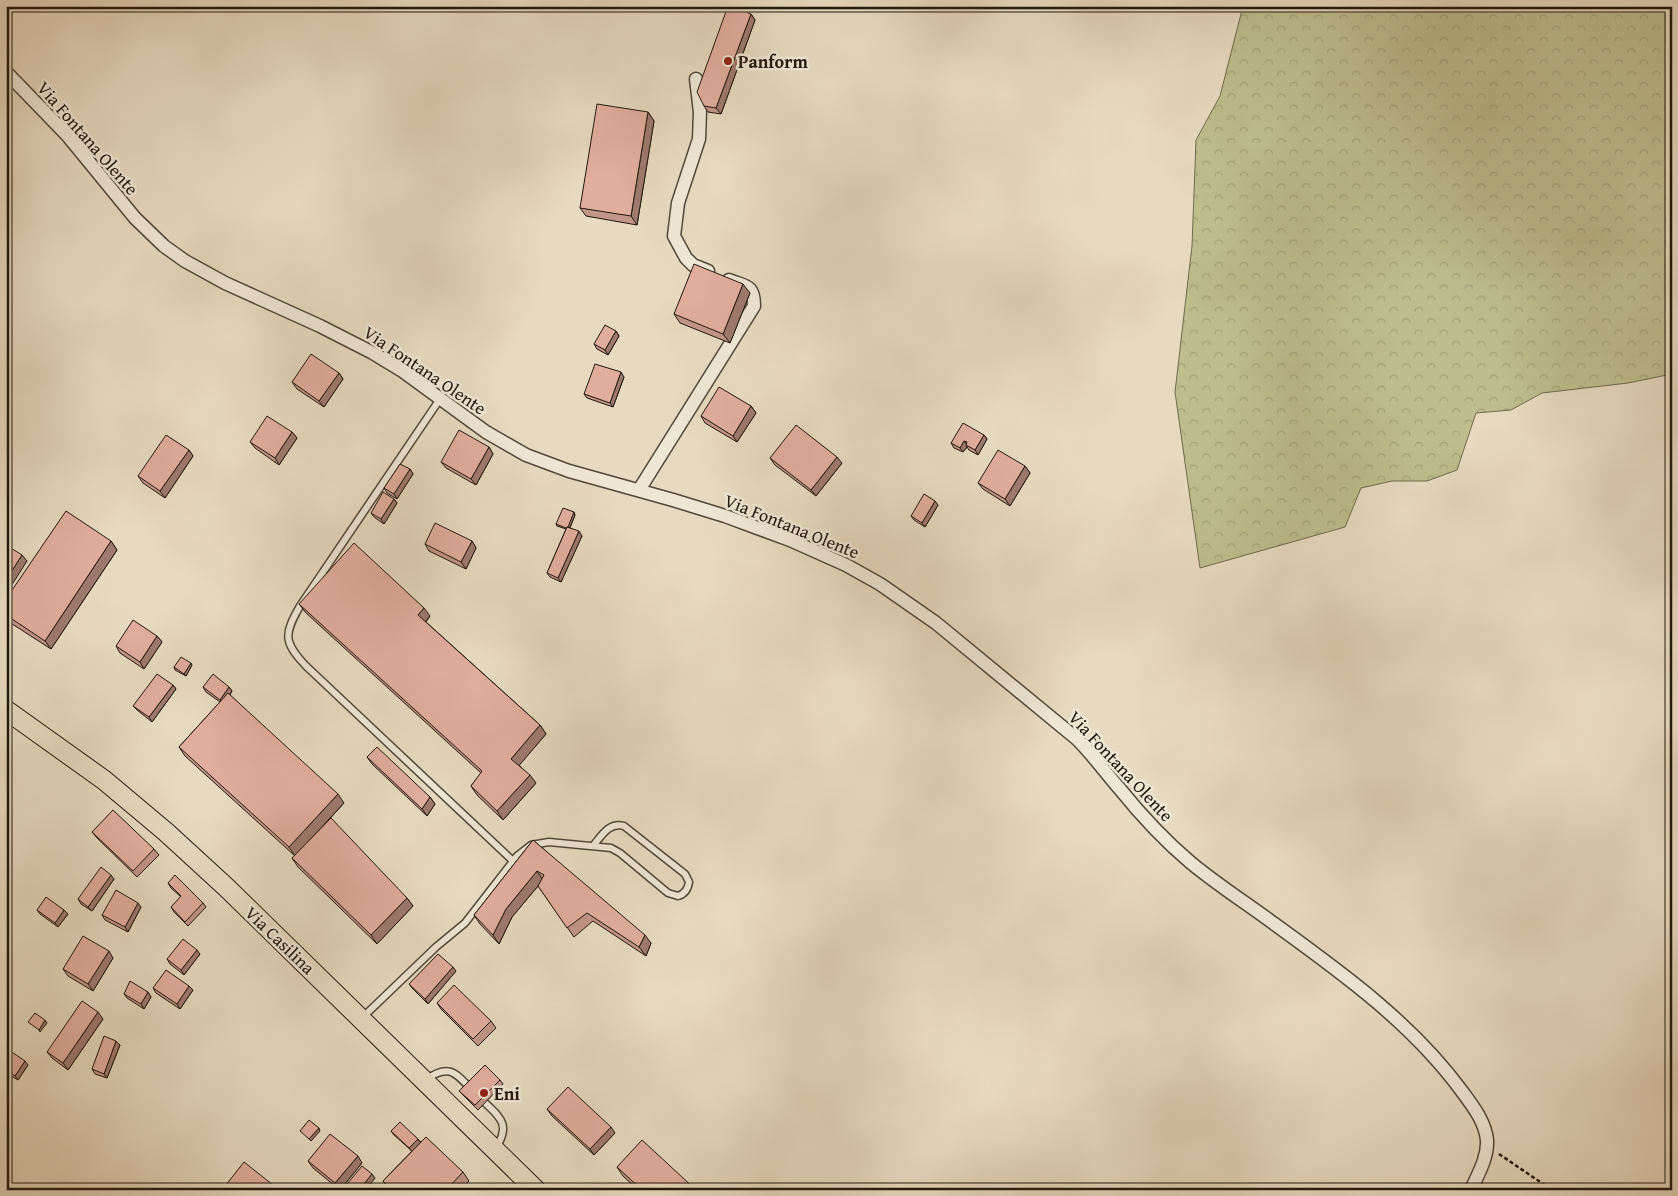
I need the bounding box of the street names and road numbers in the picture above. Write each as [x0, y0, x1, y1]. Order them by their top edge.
street label: Via Fontana Olente [31, 75, 145, 201]
street label: Via Fontana Olente [358, 319, 492, 421]
street label: Via Fontana Olente [720, 487, 864, 565]
street label: Via Fontana Olente [1062, 704, 1180, 828]
street label: Via Casilina [239, 900, 322, 981]

